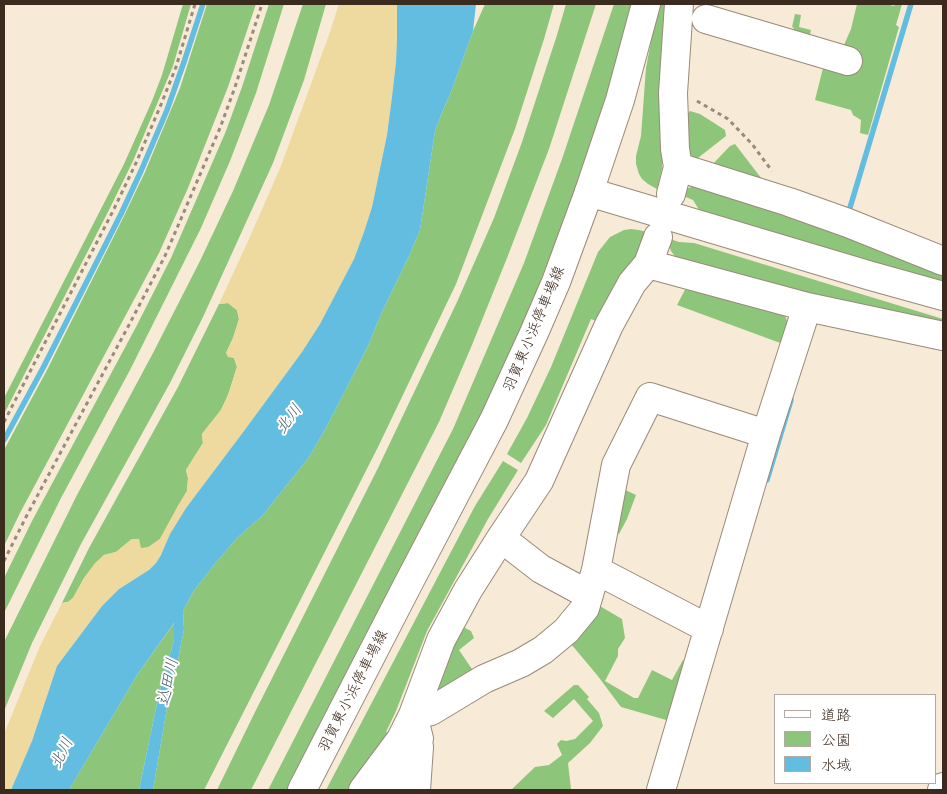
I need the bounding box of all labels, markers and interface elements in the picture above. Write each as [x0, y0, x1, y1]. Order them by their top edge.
street label: 羽賀東小浜停車場線 [499, 263, 569, 395]
water label: 北川 [272, 400, 306, 438]
street label: 羽賀東小浜停車場線 [314, 627, 392, 755]
water label: 込田川 [154, 657, 182, 707]
legend [774, 694, 937, 784]
text: 道路 [821, 705, 851, 724]
text: 公園 [821, 730, 851, 749]
water label: 北川 [46, 734, 78, 772]
text: 水域 [821, 755, 851, 774]

